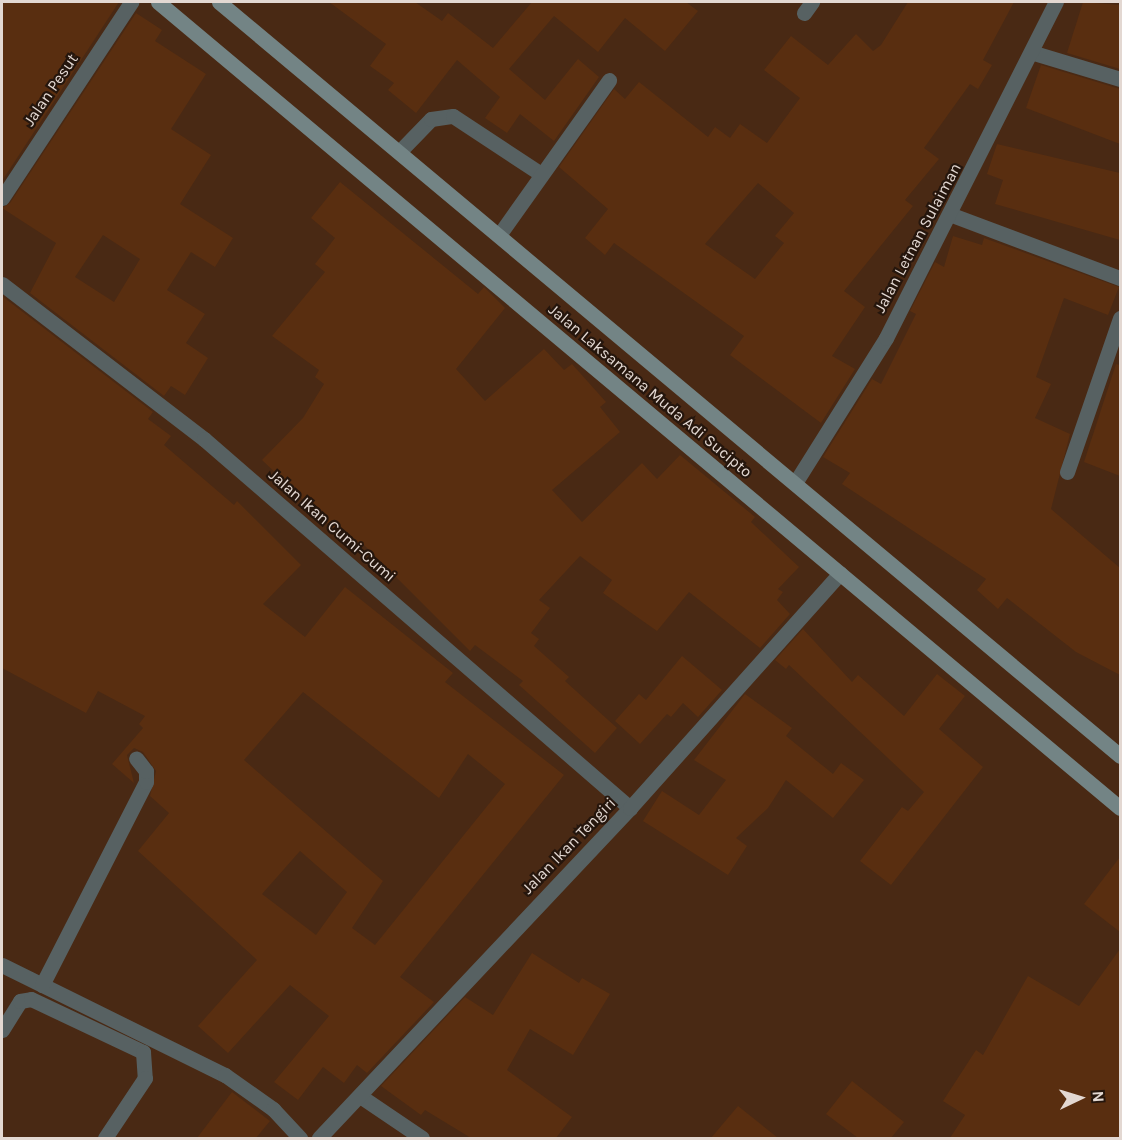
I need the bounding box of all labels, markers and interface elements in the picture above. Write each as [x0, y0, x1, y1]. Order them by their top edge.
street label: Jalan Pesut [20, 50, 82, 130]
street label: Jalan Letnan Sulaiman [870, 160, 966, 316]
street label: Jalan Laksamana Muda Adi Sucipto [544, 300, 756, 482]
street label: Jalan Ikan Cumi-Cumi [265, 466, 399, 586]
street label: Jalan Ikan Tengiri [518, 794, 620, 898]
north arrow [1050, 1068, 1110, 1128]
text: N [1089, 1090, 1108, 1103]

